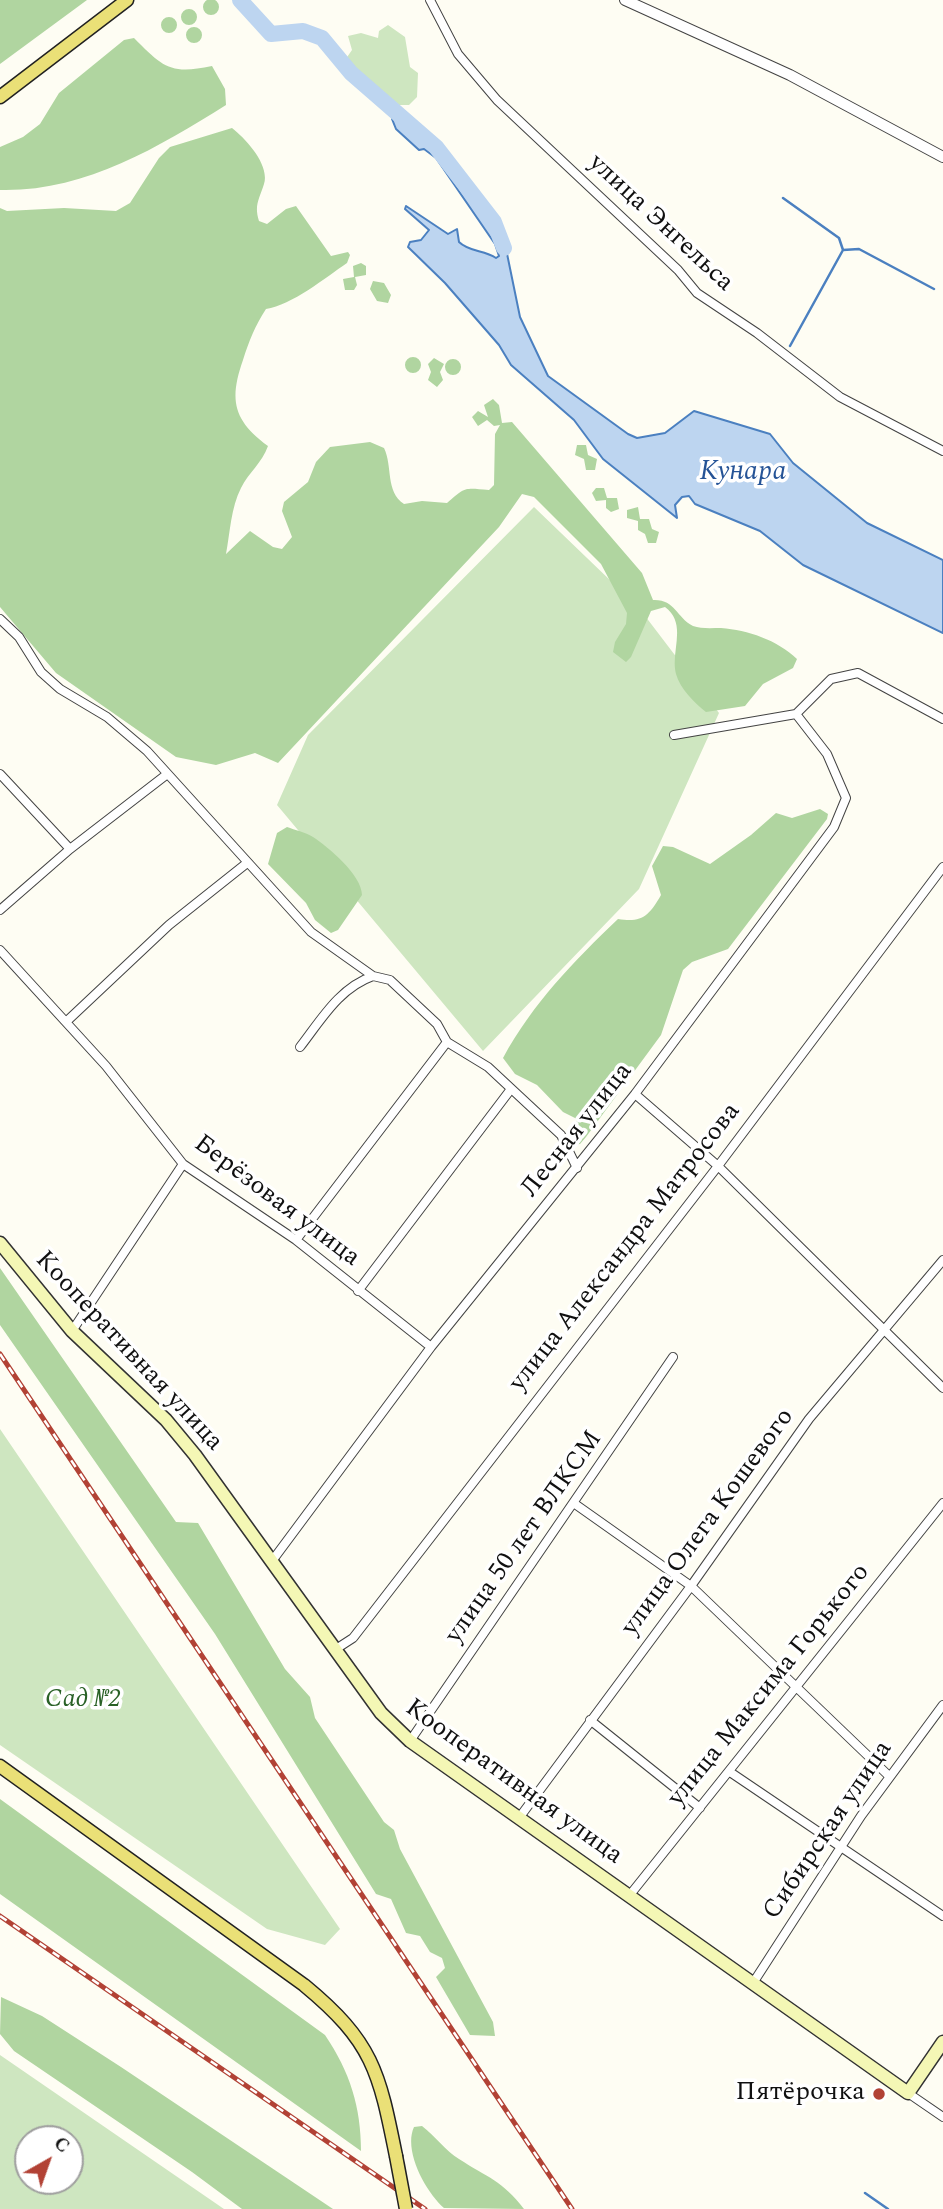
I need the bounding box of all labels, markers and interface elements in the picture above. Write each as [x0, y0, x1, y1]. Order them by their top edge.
street label: улица Энгельса [581, 149, 739, 299]
water label: Кунара [700, 457, 786, 491]
street label: Лесная улица [516, 1057, 640, 1205]
street label: улица Александра Матросова [504, 1098, 748, 1398]
street label: Берёзовая улица [187, 1129, 365, 1275]
street label: Кооперативная улица [27, 1246, 229, 1458]
street label: улица Олега Кошевого [616, 1403, 802, 1643]
street label: улица 50 лет ВЛКСМ [440, 1426, 610, 1650]
street label: улица Максима Горького [662, 1558, 878, 1814]
park label: Сад №2 [45, 1685, 121, 1717]
street label: Кооперативная улица [398, 1693, 628, 1873]
street label: Сибирская улица [758, 1736, 900, 1926]
place label: Пятёрочка [736, 2078, 865, 2110]
marker: Пятёрочка [871, 2086, 887, 2102]
north arrow [14, 2125, 84, 2195]
text: С [47, 2130, 76, 2161]

